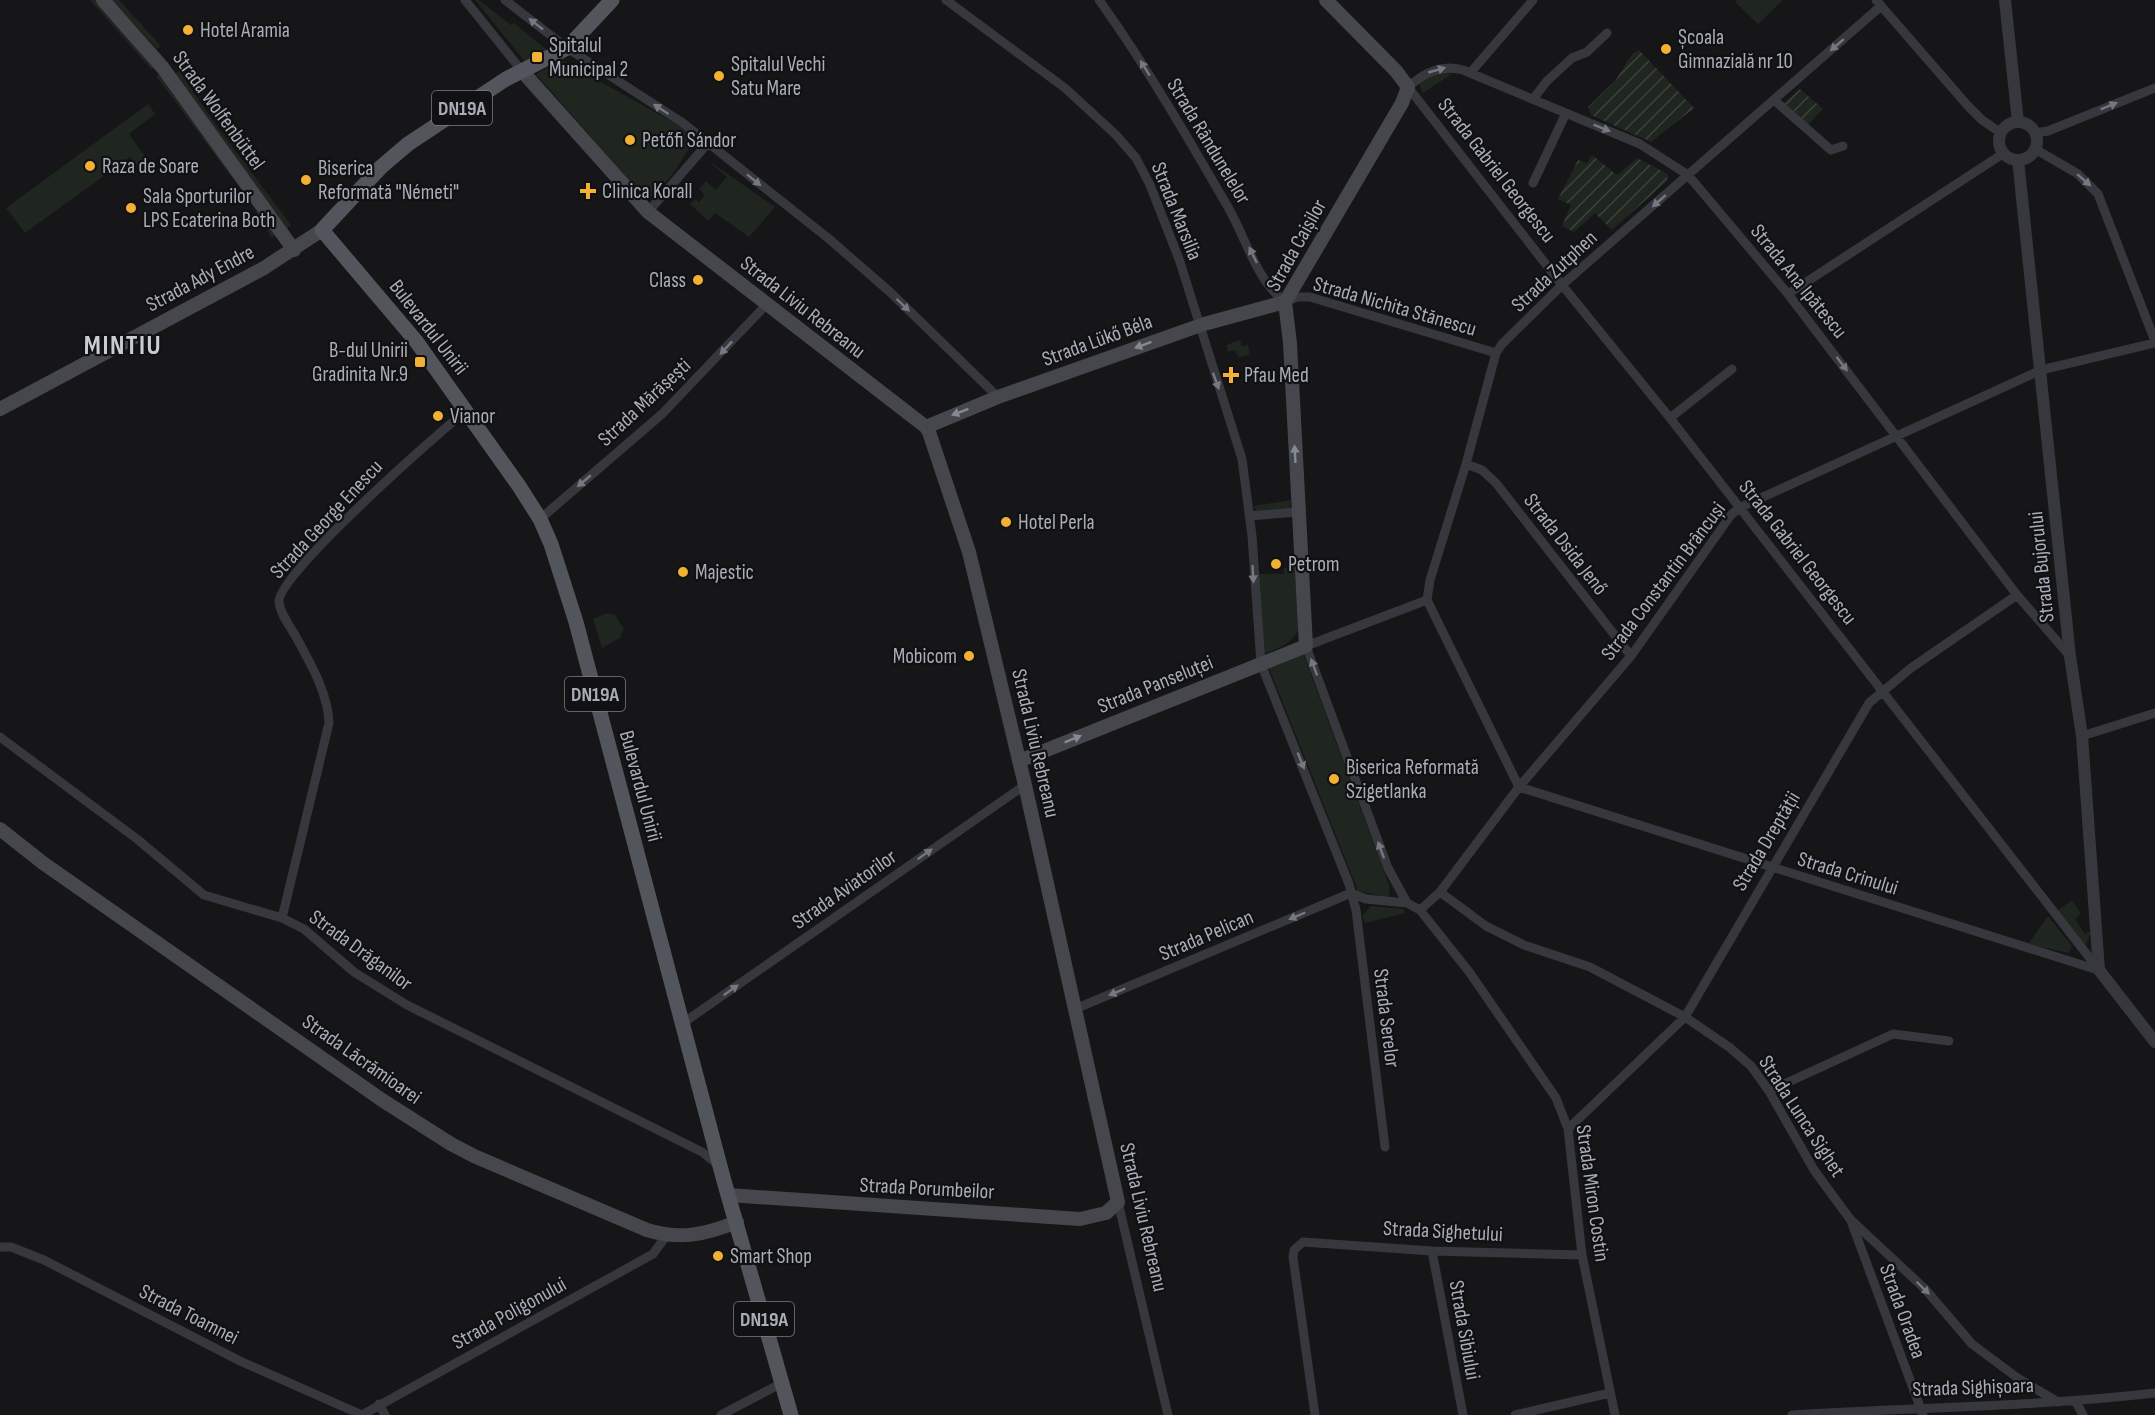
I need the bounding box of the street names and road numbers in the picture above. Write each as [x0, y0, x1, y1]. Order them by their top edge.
street label: Strada Wolfenbüttel [167, 46, 270, 175]
street label: Strada Rândunelelor [1161, 74, 1256, 208]
road number: DN19A [432, 91, 492, 125]
street label: Strada Gabriel Georgescu [1432, 93, 1561, 248]
street label: Strada Marsilia [1146, 159, 1207, 264]
street label: Strada Caișilor [1261, 195, 1332, 296]
street label: Strada Ana Ipătescu [1745, 219, 1852, 343]
street label: Strada Zutphen [1506, 225, 1602, 317]
street label: Strada Ady Endre [142, 240, 259, 317]
street label: Strada Liviu Rebreanu [735, 251, 870, 364]
street label: Strada Nichita Stănescu [1310, 271, 1479, 342]
street label: Bulevardul Unirii [384, 275, 473, 380]
street label: Strada Lükő Béla [1039, 309, 1156, 372]
street label: Strada Mărășești [593, 353, 696, 452]
street label: Strada George Enescu [265, 455, 388, 584]
street label: Strada Gabriel Georgescu [1733, 475, 1862, 630]
street label: Strada Dsida Jenő [1518, 489, 1613, 600]
street label: Strada Constantin Brâncuși [1596, 497, 1731, 665]
street label: Strada Bujorului [2023, 510, 2060, 624]
street label: Strada Panseluței [1094, 650, 1217, 719]
street label: Strada Liviu Rebreanu [1006, 666, 1065, 820]
road number: DN19A [565, 677, 625, 711]
street label: Bulevardul Unirii [614, 728, 667, 844]
street label: Strada Dreptății [1727, 787, 1806, 895]
street label: Strada Aviatorilor [787, 844, 901, 935]
street label: Strada Crinului [1795, 846, 1901, 901]
street label: Strada Pelican [1155, 904, 1257, 967]
street label: Strada Drăganilor [304, 905, 417, 996]
street label: Strada Serelor [1368, 967, 1405, 1069]
street label: Strada Lăcrămioarei [297, 1009, 426, 1110]
street label: Strada Lunca Sighet [1753, 1051, 1850, 1182]
street label: Strada Miron Costin [1571, 1123, 1614, 1263]
street label: Strada Liviu Rebreanu [1114, 1140, 1173, 1294]
street label: Strada Porumbeilor [859, 1172, 995, 1205]
street label: Strada Sighetului [1383, 1216, 1503, 1247]
street label: Strada Oradea [1874, 1260, 1931, 1362]
street label: Strada Poligonului [448, 1272, 571, 1355]
street label: Strada Toamnei [135, 1279, 243, 1350]
street label: Strada Sibiului [1443, 1279, 1486, 1382]
road number: DN19A [734, 1302, 794, 1336]
street label: Strada Sighișoara [1912, 1373, 2034, 1402]

